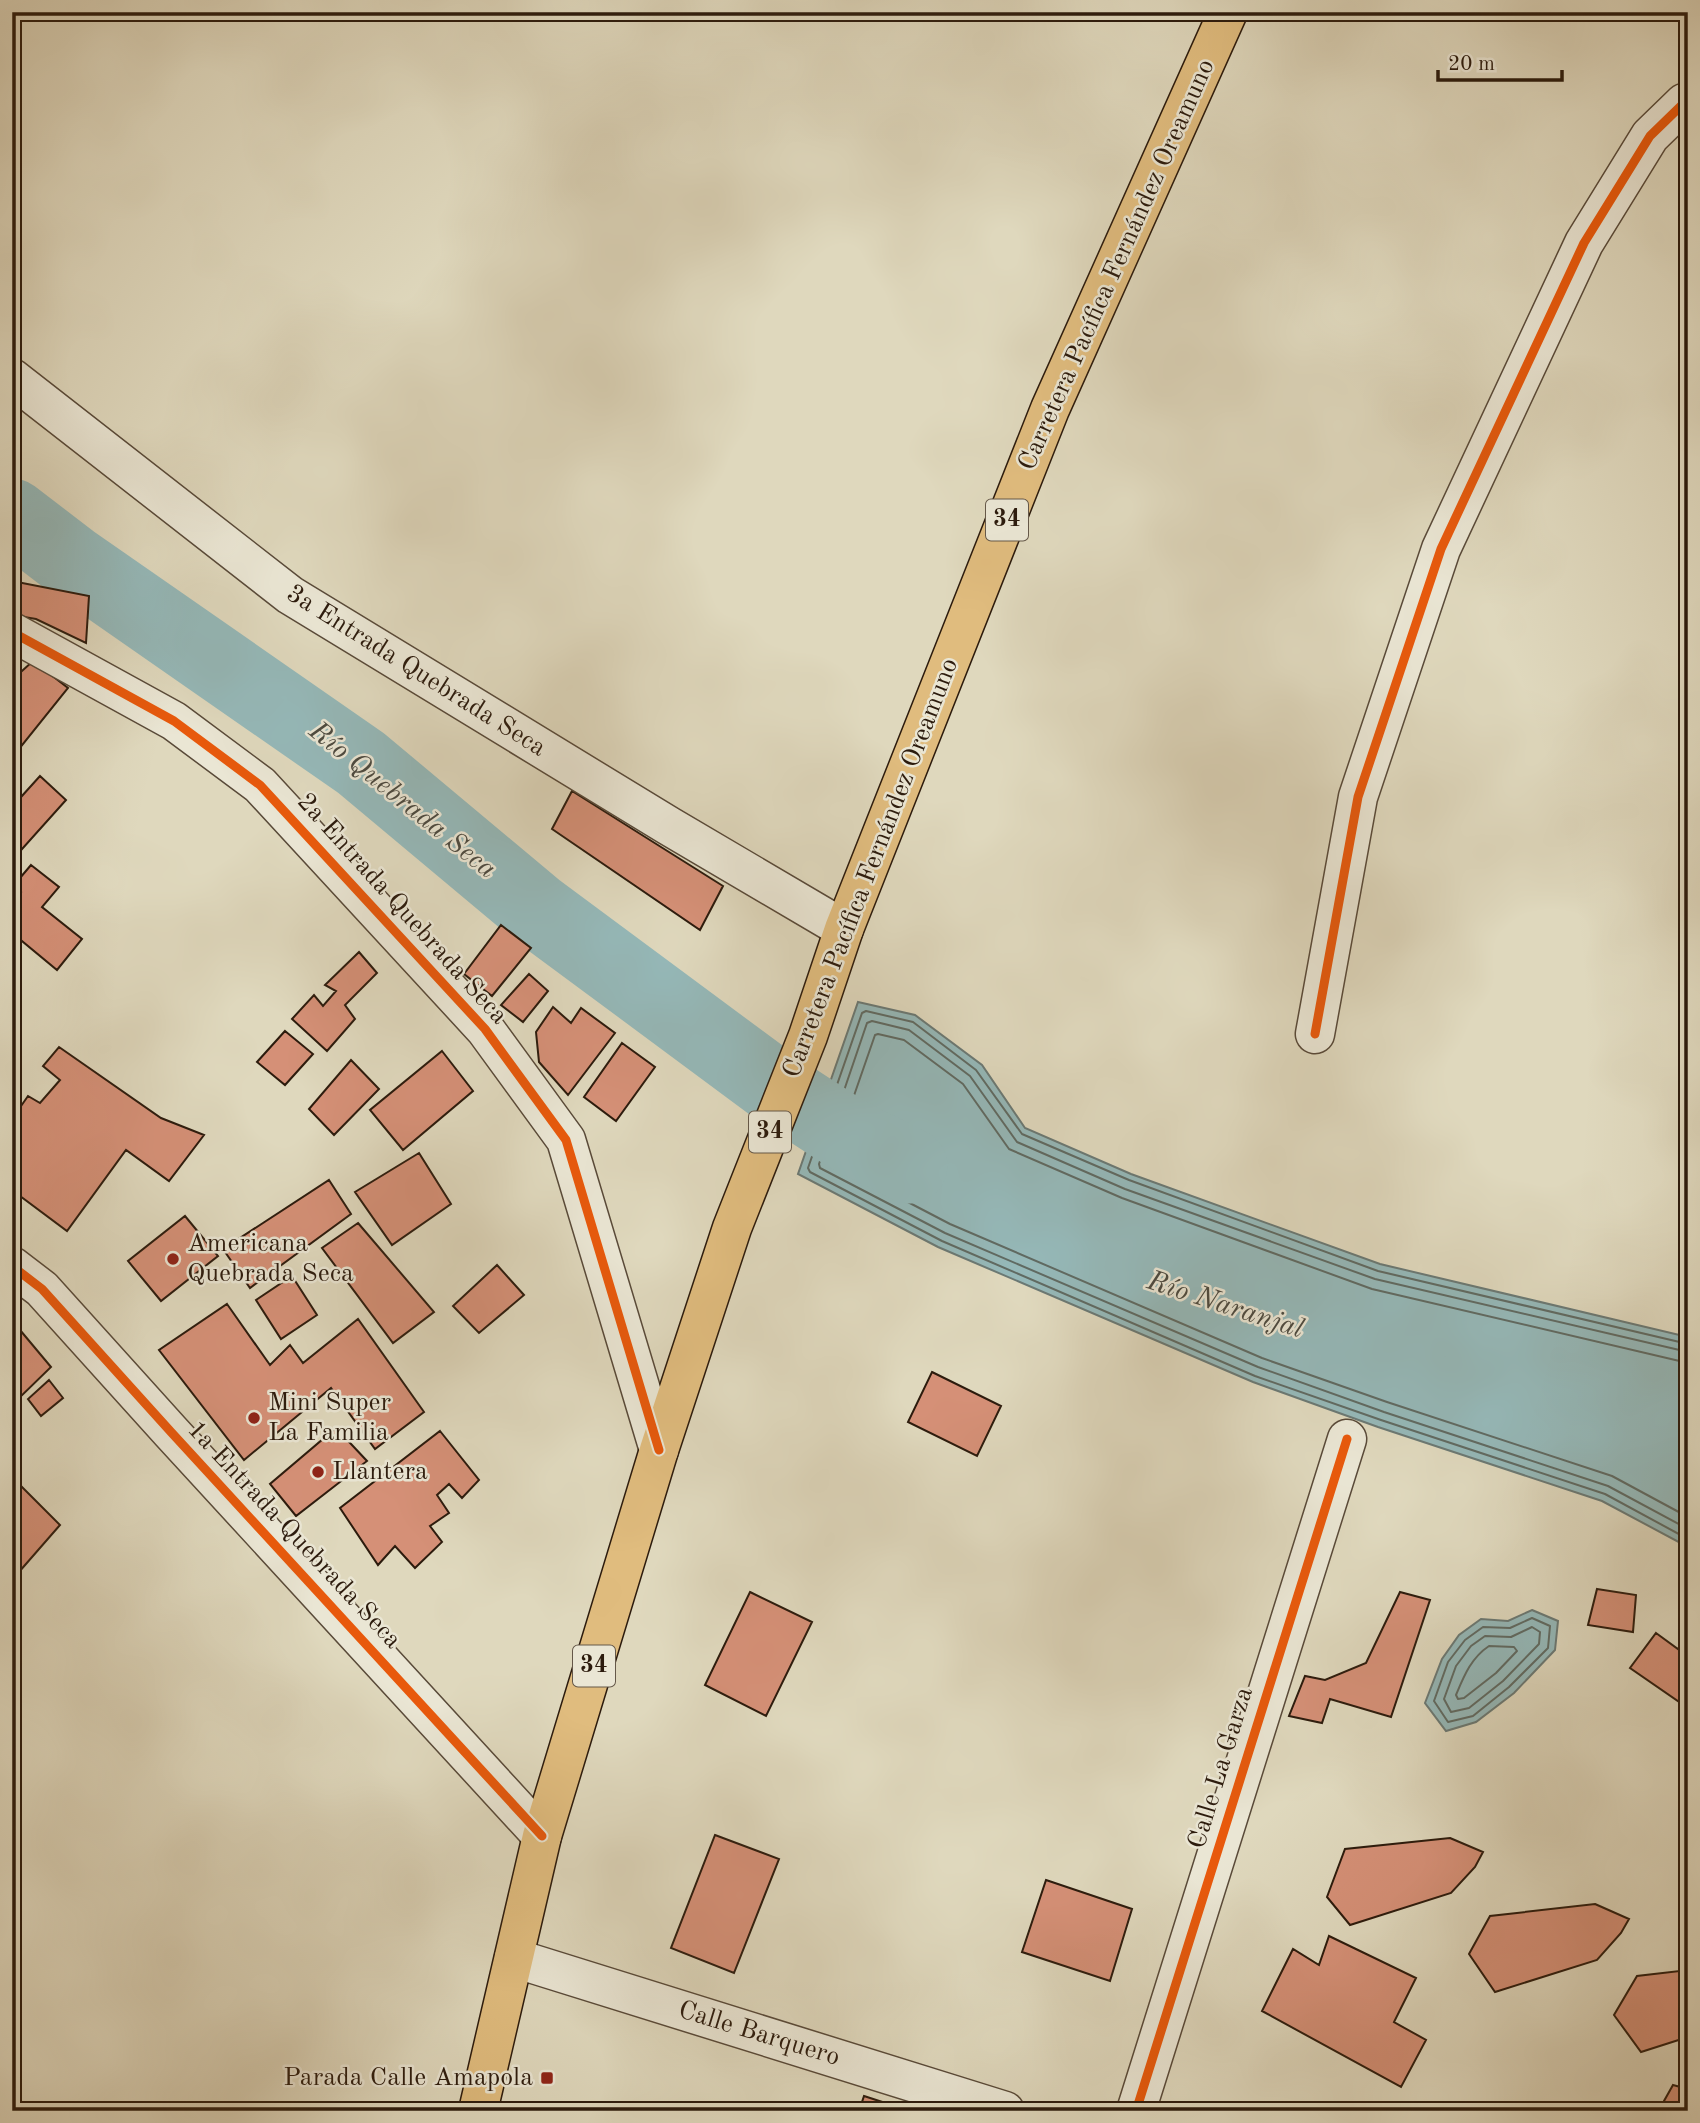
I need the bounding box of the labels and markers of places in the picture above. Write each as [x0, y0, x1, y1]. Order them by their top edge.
place label: Americana Quebrada Seca [187, 1231, 354, 1287]
marker: Americana Quebrada Seca [165, 1251, 181, 1267]
place label: Mini Super La Familia [268, 1390, 392, 1446]
marker: Mini Super La Familia [246, 1410, 262, 1426]
place label: Llantera [332, 1459, 428, 1485]
marker: Llantera [310, 1464, 326, 1480]
place label: Parada Calle Amapola [283, 2065, 533, 2091]
marker: Parada Calle Amapola [539, 2070, 555, 2086]

